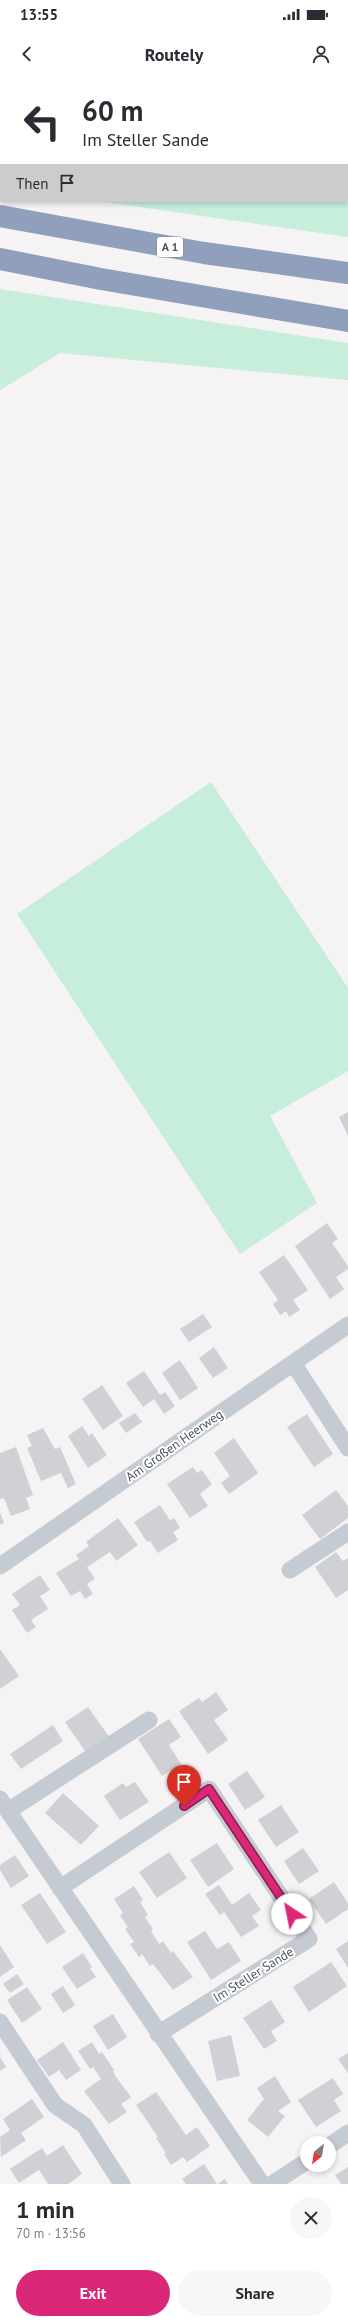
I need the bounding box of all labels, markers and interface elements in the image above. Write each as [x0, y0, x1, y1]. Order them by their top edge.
text: 13:55 [20, 5, 58, 24]
icon: back [16, 43, 38, 65]
text: Routely [145, 43, 203, 66]
icon: person [310, 43, 332, 65]
text: 60 m [82, 92, 143, 129]
icon: left [16, 96, 68, 148]
text: Im Steller Sande [82, 128, 209, 151]
icon: arrive [56, 172, 78, 194]
text: Then [16, 174, 48, 193]
road number: A 1 [157, 237, 183, 257]
street label: Am Großen Heerweg [122, 1405, 226, 1485]
pin [167, 1765, 201, 1806]
icon: arrive [173, 1771, 195, 1793]
position arrow [271, 1893, 313, 1935]
street label: Im Steller Sande [210, 1943, 297, 2006]
north arrow [300, 2136, 336, 2172]
map controls [300, 2136, 336, 2172]
text: 1 min [16, 2194, 75, 2225]
button: close [290, 2197, 332, 2239]
text: 70 m · 13:56 [16, 2225, 86, 2242]
button: Exit [16, 2270, 170, 2316]
button: Share [178, 2270, 332, 2316]

